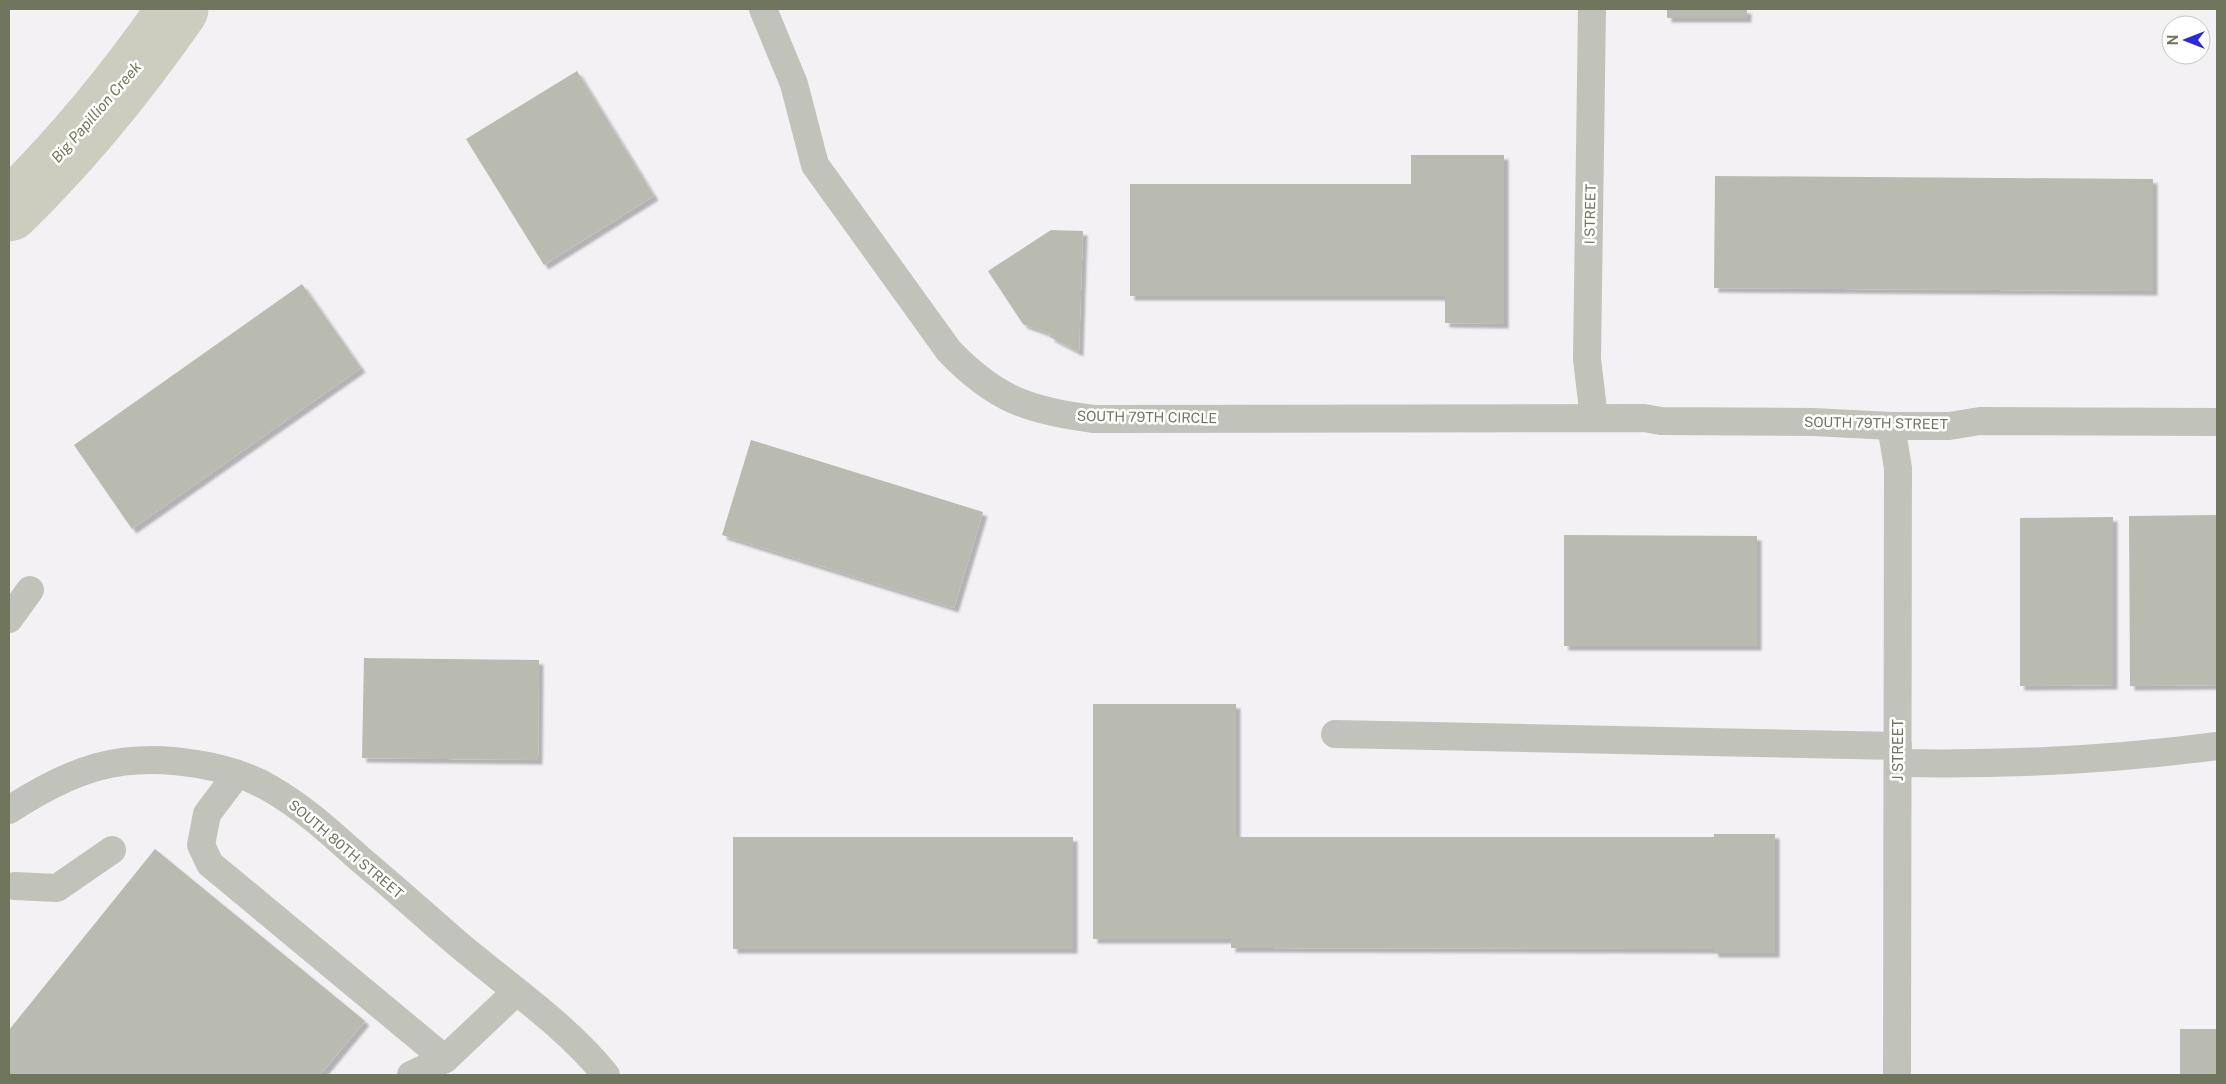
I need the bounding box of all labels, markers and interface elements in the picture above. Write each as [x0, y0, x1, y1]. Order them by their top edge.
north arrow [2161, 15, 2211, 65]
text: N [2165, 35, 2181, 45]
water label: Big Papillion Creek [48, 58, 145, 166]
street label: I STREET [1581, 184, 1599, 244]
street label: SOUTH 79TH CIRCLE [1077, 408, 1217, 426]
street label: SOUTH 79TH STREET [1804, 414, 1948, 432]
street label: J STREET [1890, 719, 1906, 781]
street label: SOUTH 80TH STREET [286, 796, 406, 902]

